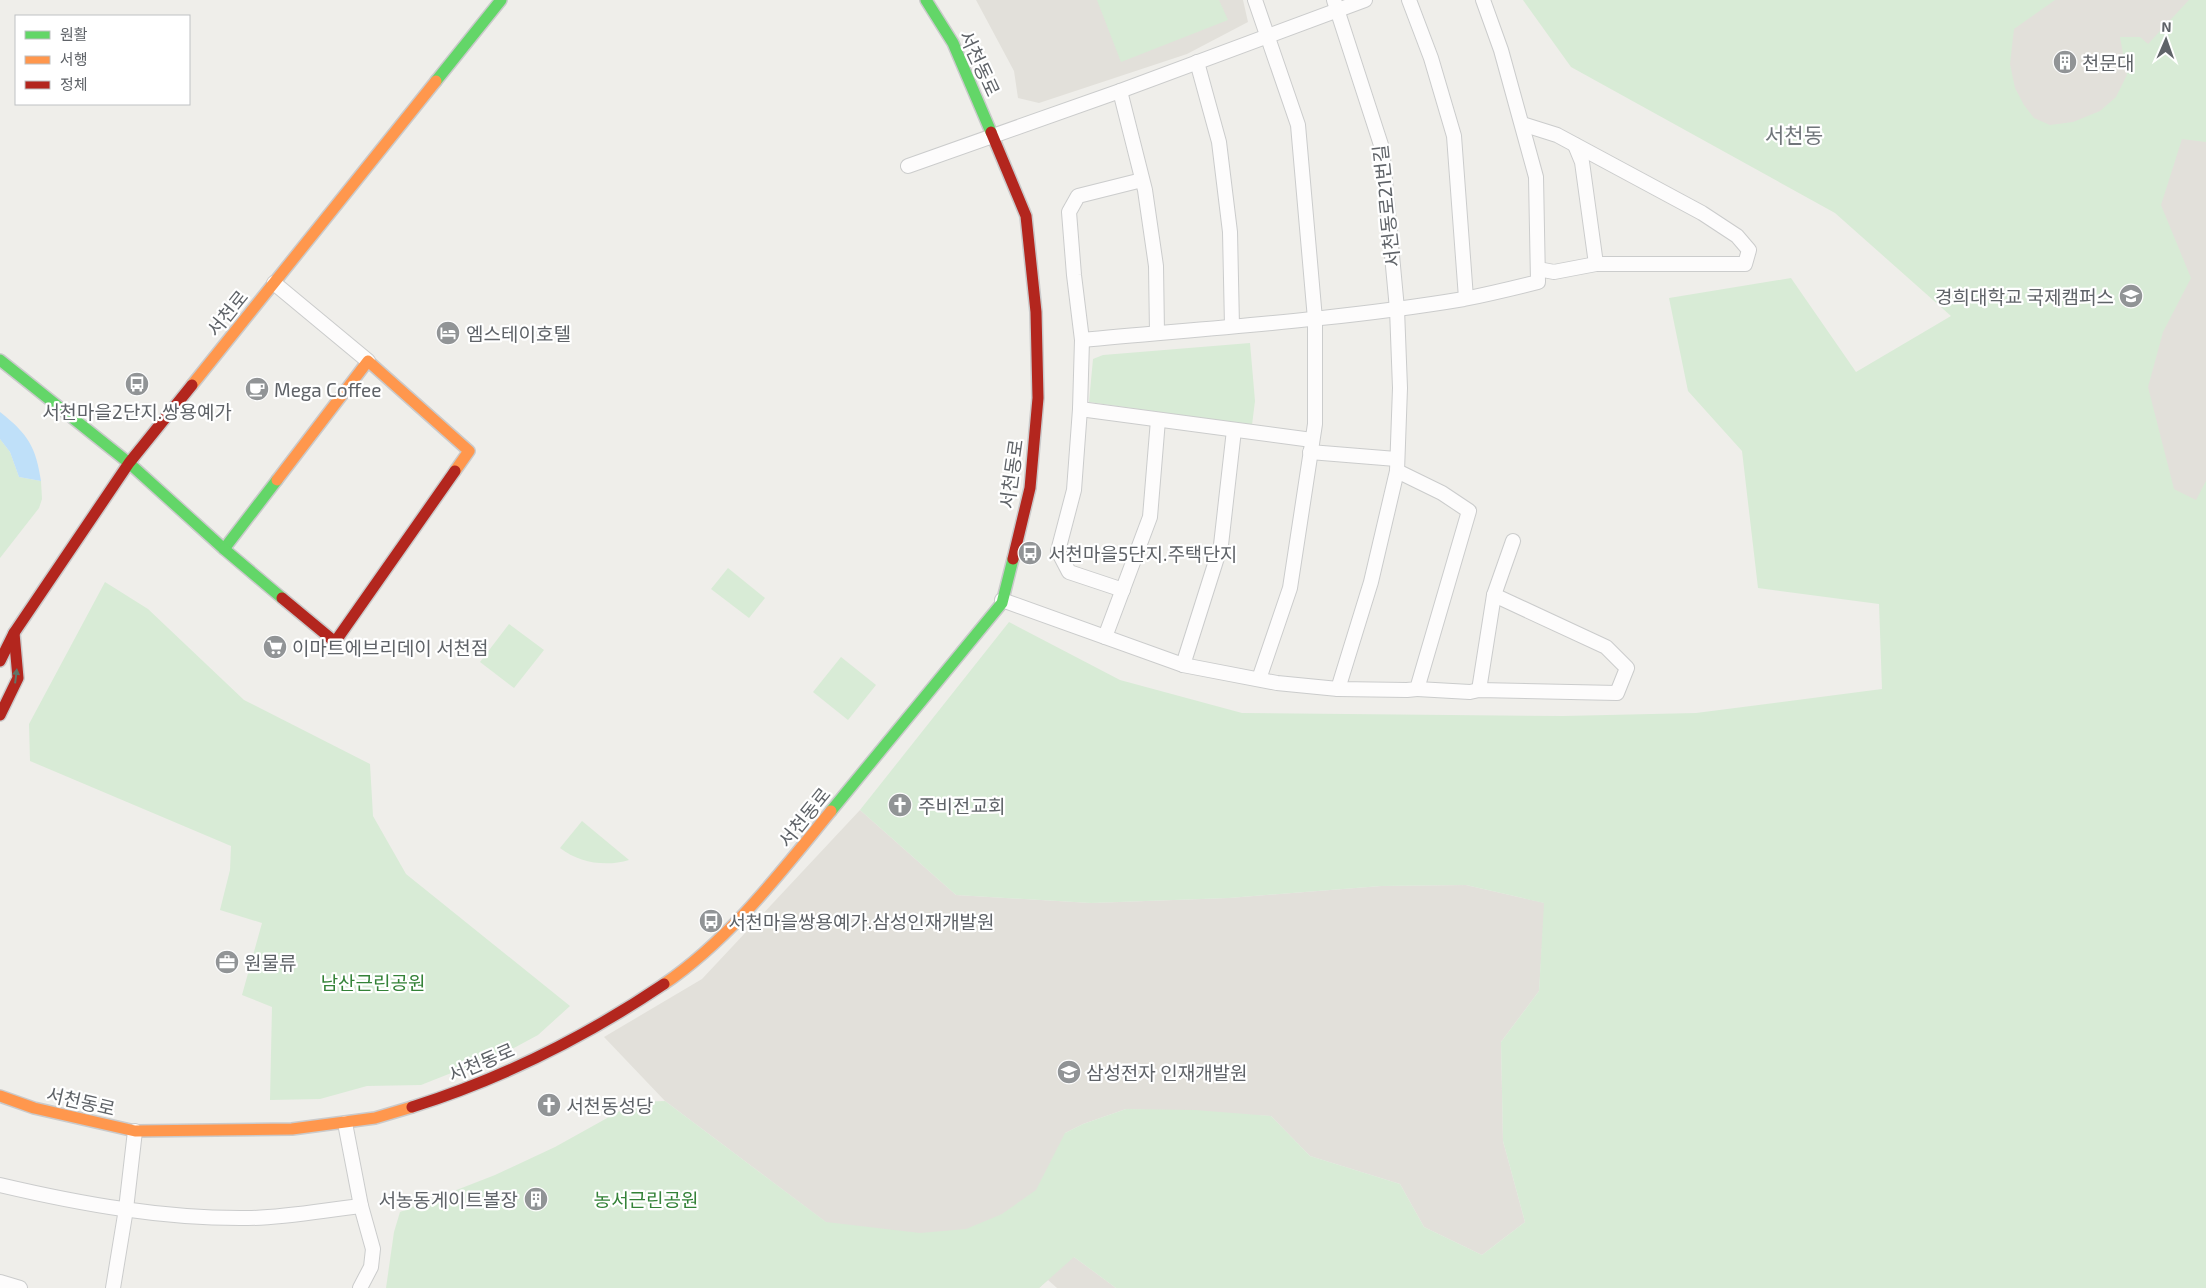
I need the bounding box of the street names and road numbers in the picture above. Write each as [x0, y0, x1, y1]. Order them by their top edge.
street label: 서천동로 [955, 26, 1005, 100]
street label: 서천동로21번길 [1368, 144, 1404, 268]
street label: 서천로 [202, 285, 252, 341]
street label: 서천동로 [995, 438, 1027, 510]
street label: 서천동로 [773, 783, 835, 851]
street label: 서천동로 [444, 1038, 518, 1086]
street label: 서천동로 [44, 1082, 118, 1120]

